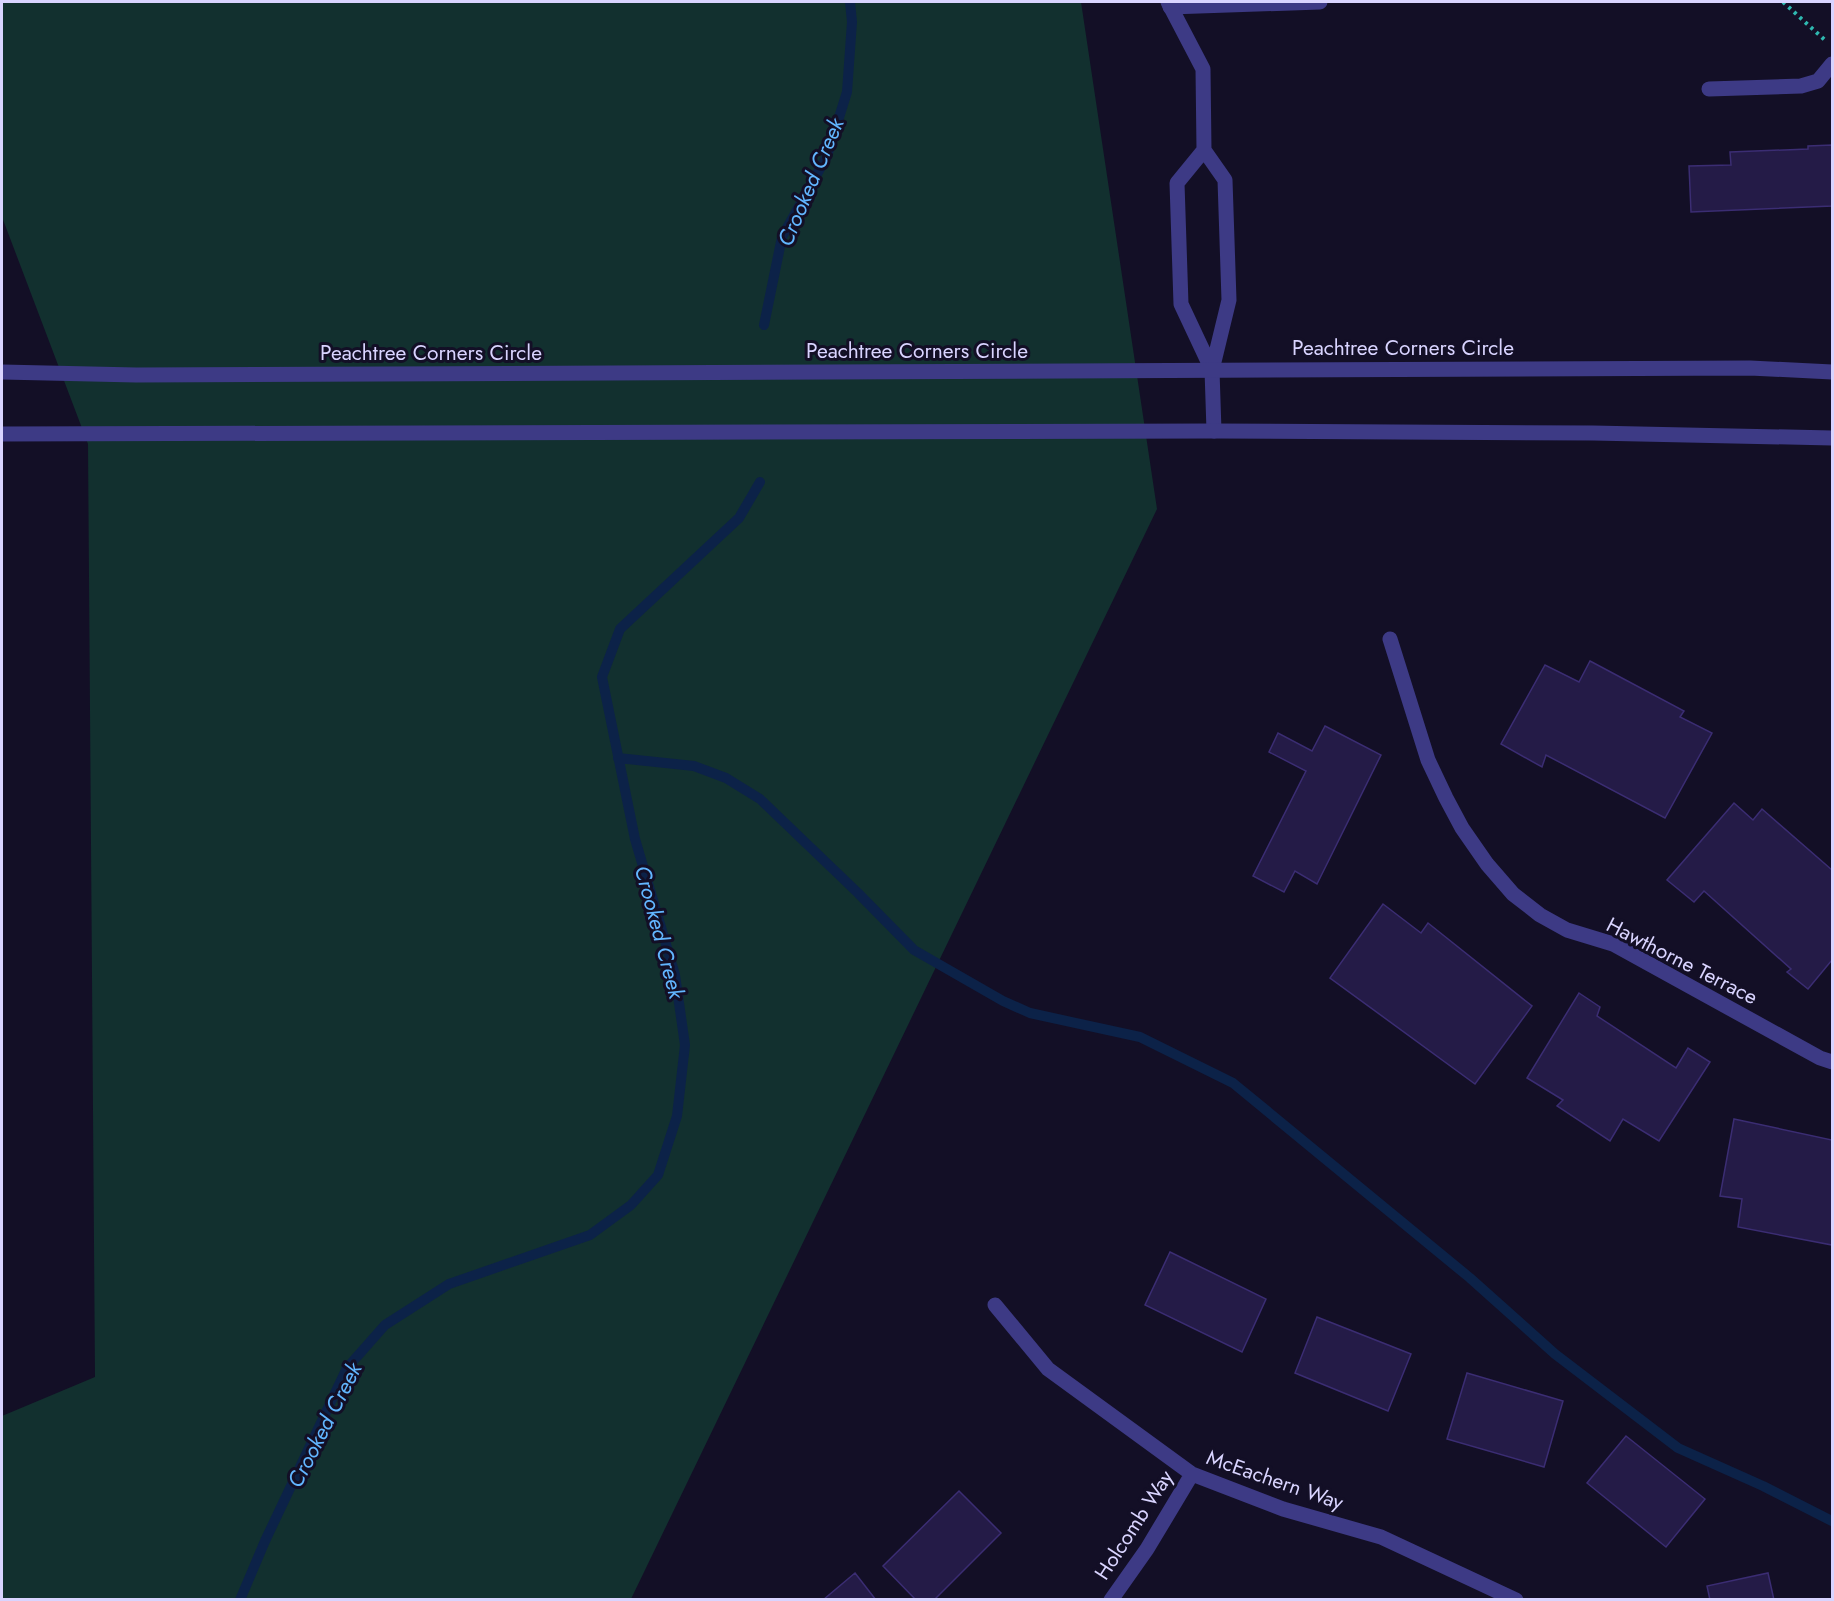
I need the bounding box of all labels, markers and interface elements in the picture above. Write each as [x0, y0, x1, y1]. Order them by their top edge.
water label: Crooked Creek [769, 111, 852, 251]
street label: Peachtree Corners Circle [1292, 333, 1514, 363]
street label: Peachtree Corners Circle [806, 336, 1028, 366]
street label: Peachtree Corners Circle [320, 338, 542, 368]
water label: Crooked Creek [627, 862, 694, 1004]
street label: Hawthorne Terrace [1601, 910, 1763, 1012]
water label: Crooked Creek [279, 1355, 370, 1493]
street label: McEachern Way [1202, 1443, 1348, 1518]
street label: Holcomb Way [1087, 1464, 1181, 1586]

